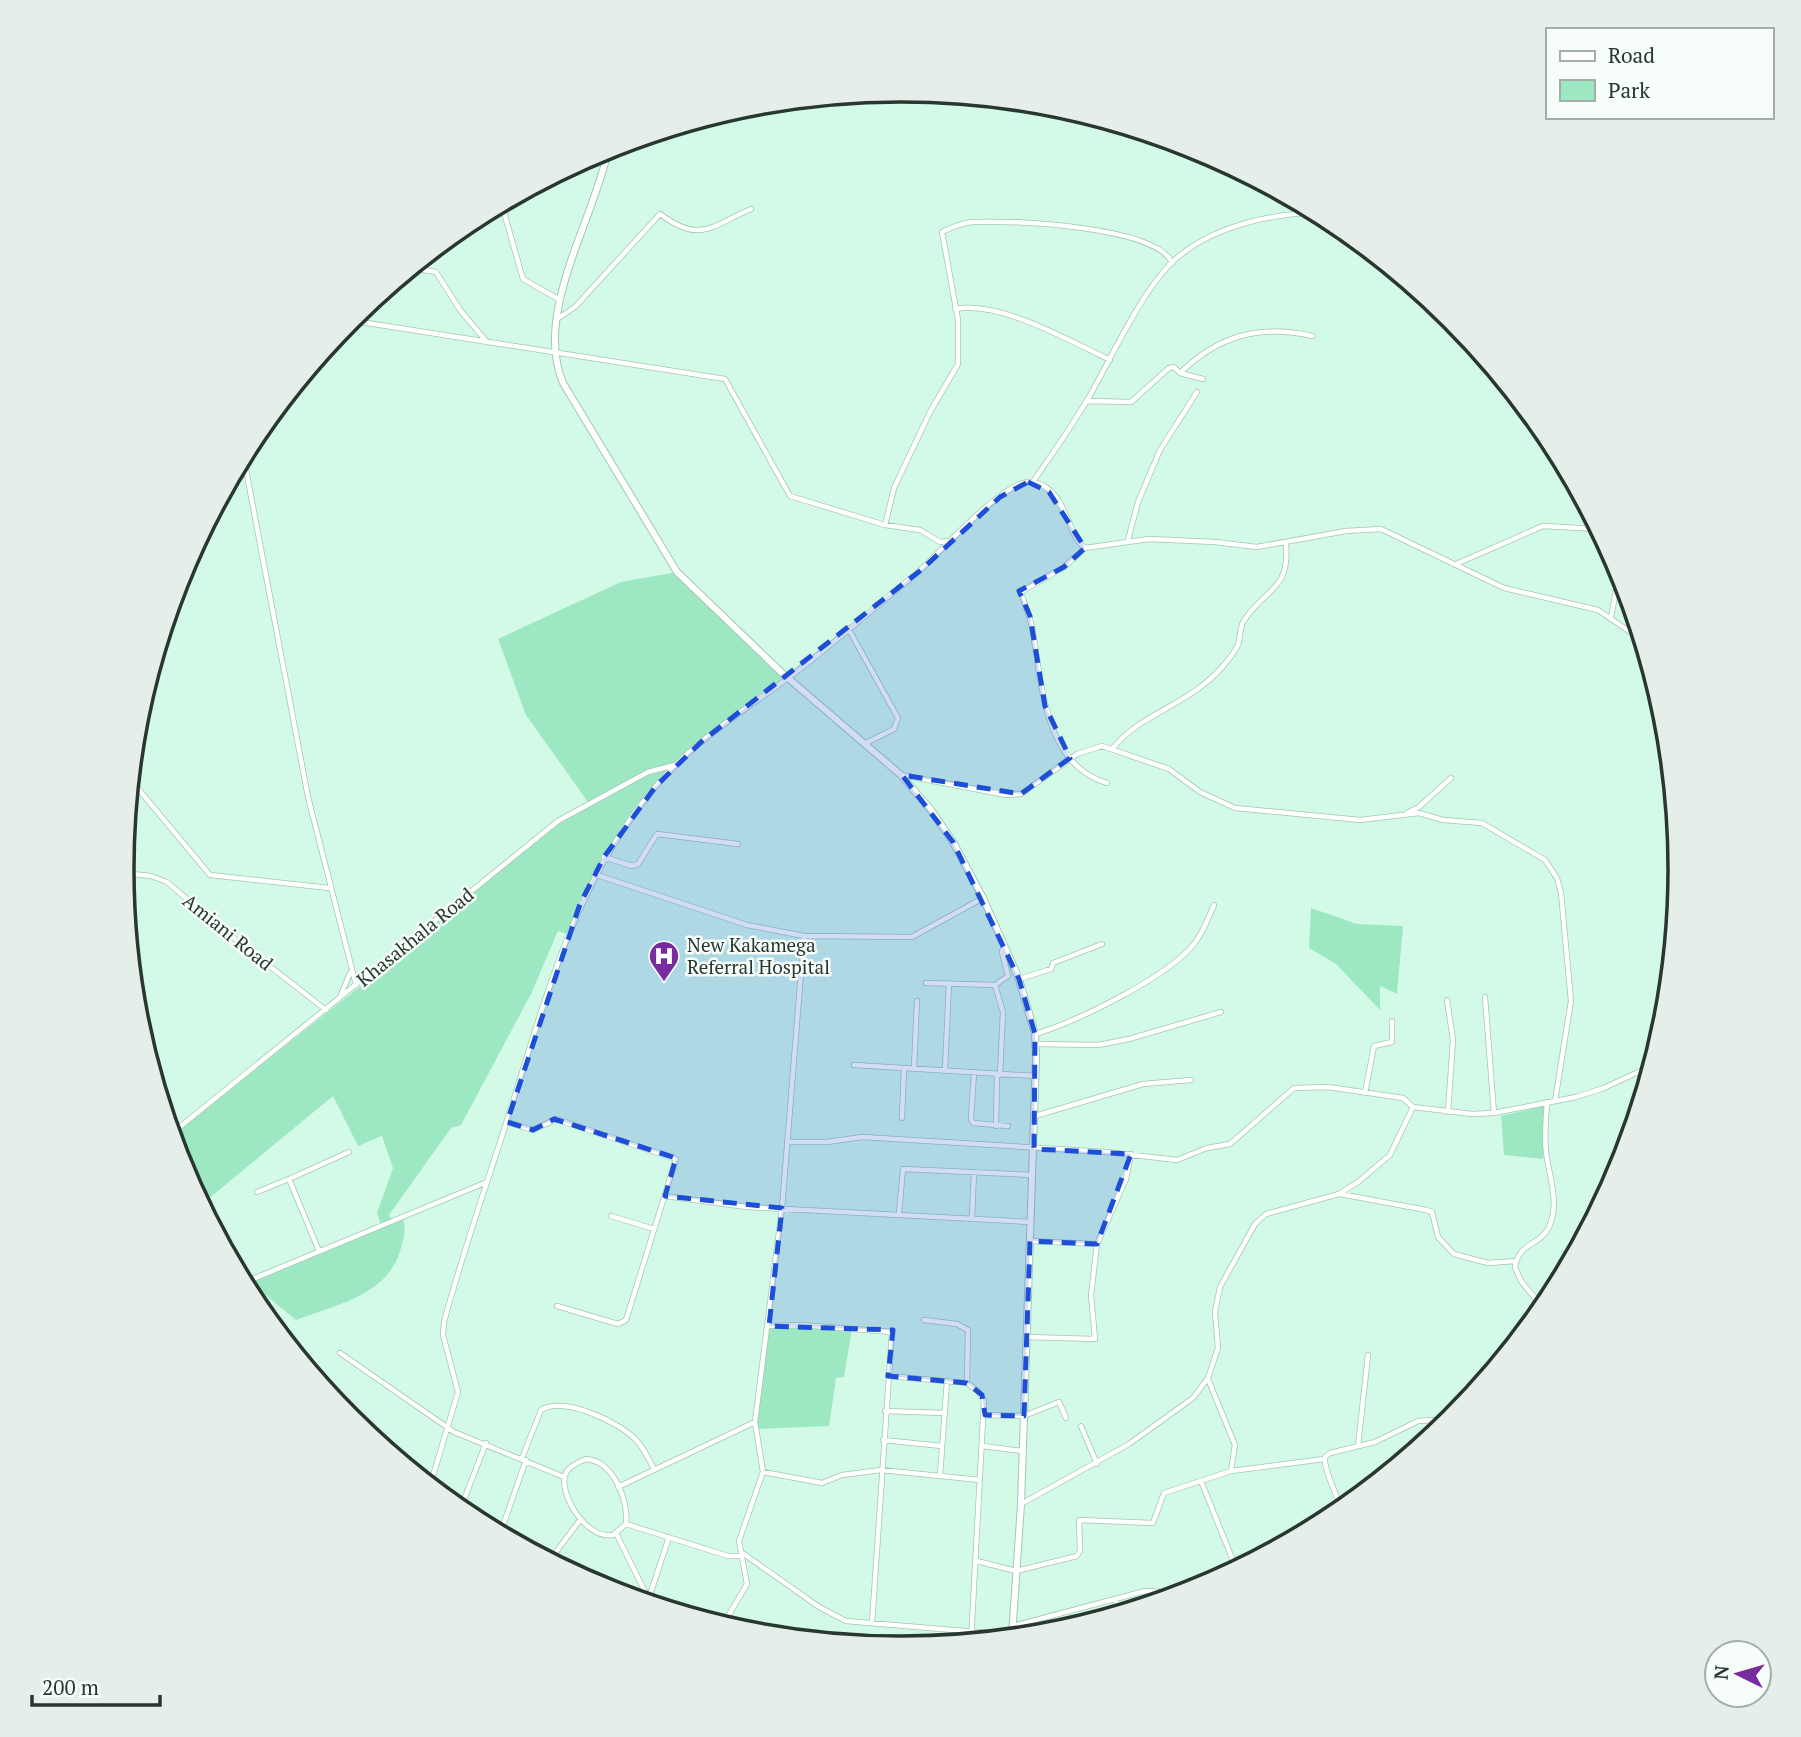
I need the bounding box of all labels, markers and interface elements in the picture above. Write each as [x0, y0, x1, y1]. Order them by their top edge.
legend [1546, 28, 1773, 119]
text: Road [1608, 41, 1655, 69]
text: Park [1608, 76, 1650, 104]
street label: Khasakhala Road [351, 881, 479, 992]
street label: Amiani Road [178, 888, 279, 976]
place label: New Kakamega Referral Hospital [687, 932, 830, 979]
hospital icon: New Kakamega Referral Hospital [647, 939, 681, 983]
north arrow [1703, 1639, 1773, 1709]
scale bar [32, 1664, 159, 1708]
text: N [1707, 1664, 1734, 1681]
text: 200 m [42, 1673, 99, 1701]

